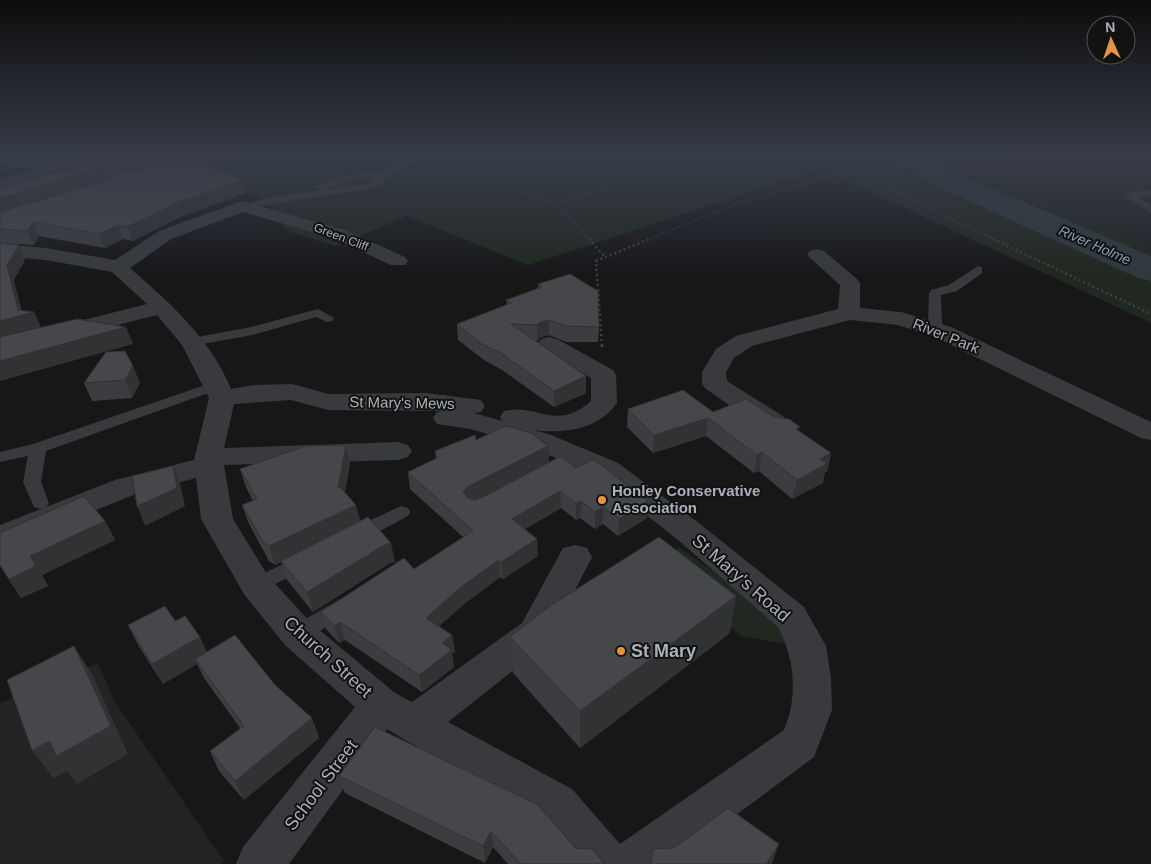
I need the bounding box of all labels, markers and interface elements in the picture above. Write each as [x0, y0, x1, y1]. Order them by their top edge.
north arrow [1086, 15, 1136, 65]
text: N [1105, 19, 1116, 35]
street label: Green Cliff [312, 220, 371, 254]
water label: River Holme [1057, 222, 1134, 268]
street label: River Park [911, 315, 982, 357]
street label: St Mary's Mews [349, 393, 455, 412]
place label: Honley Conservative Association [612, 482, 760, 516]
marker: Honley Conservative Association [596, 494, 608, 506]
street label: St Mary's Road [688, 530, 794, 626]
street label: Church Street [280, 612, 376, 702]
place label: St Mary [631, 641, 696, 661]
marker: St Mary [615, 645, 627, 657]
street label: School Street [280, 736, 362, 834]

